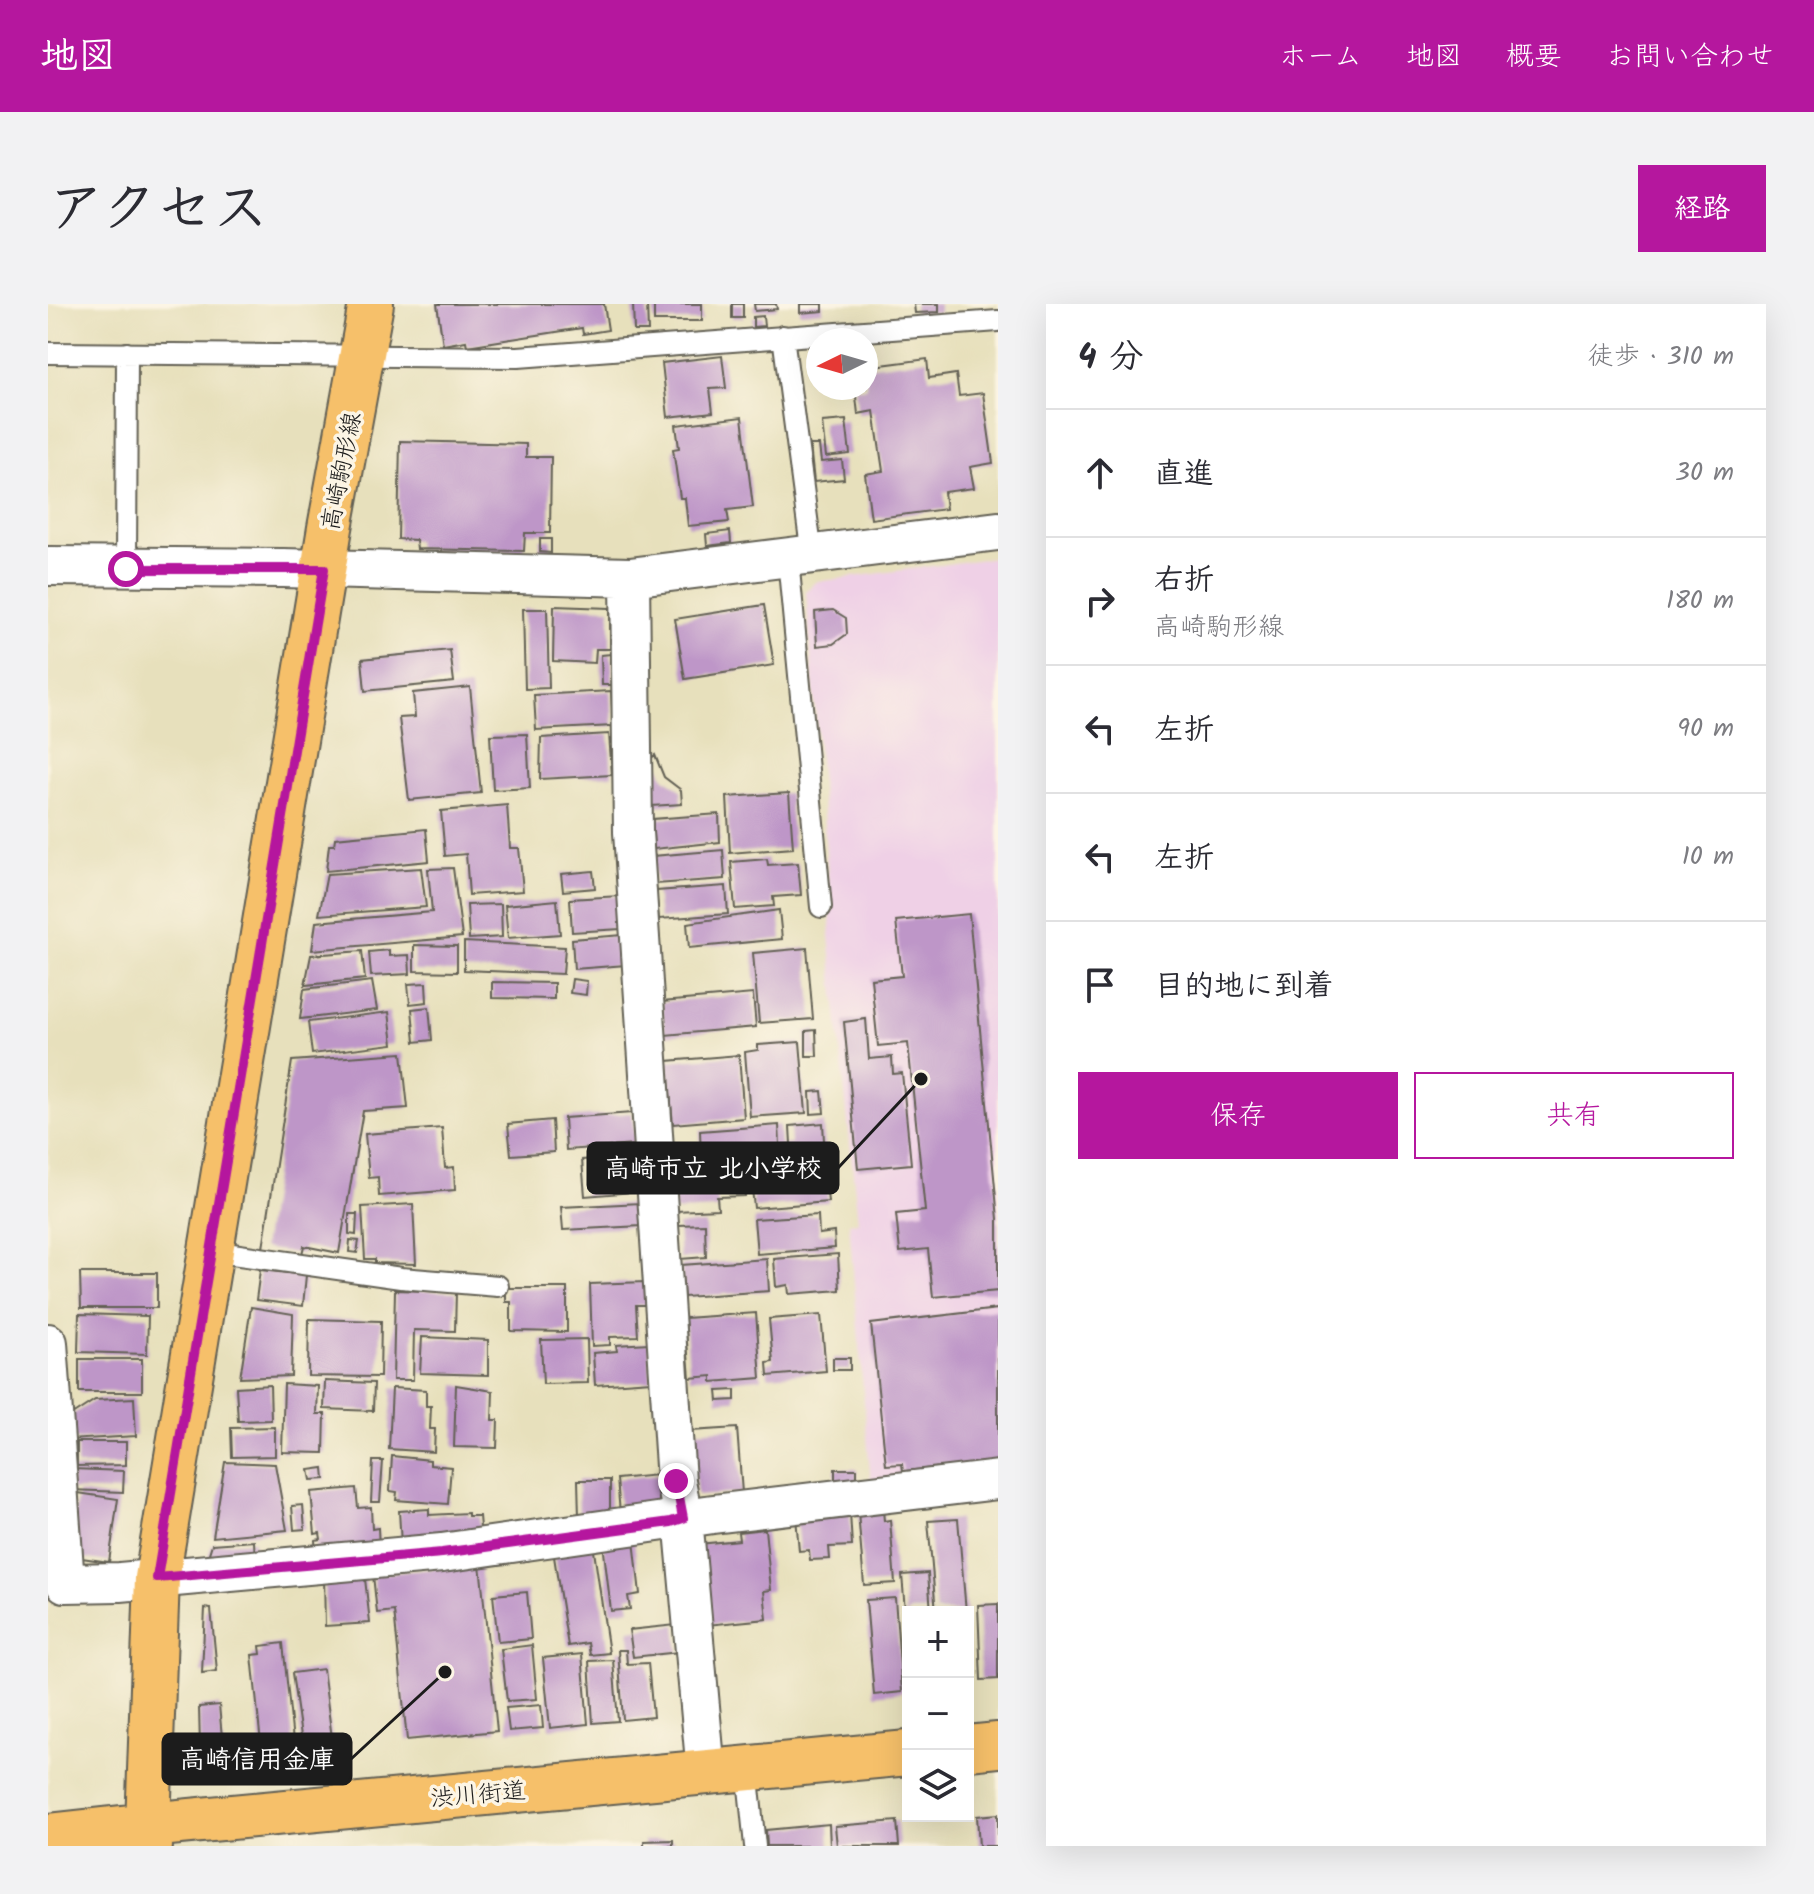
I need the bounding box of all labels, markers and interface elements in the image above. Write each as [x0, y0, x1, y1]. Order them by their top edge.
text: 地図 [40, 28, 116, 88]
text: ホーム [1279, 35, 1362, 80]
text: 地図 [1406, 35, 1462, 80]
text: 概要 [1506, 35, 1562, 80]
text: お問い合わせ [1606, 35, 1774, 80]
button: 経路 [1638, 165, 1766, 252]
text: アクセス [48, 166, 269, 256]
north arrow [806, 328, 878, 400]
text: 4 分 [1078, 331, 1144, 385]
text: 徒歩 · 310 m [1588, 336, 1734, 378]
street label: 高崎駒形線 [312, 409, 373, 534]
icon: ahead [1078, 451, 1122, 495]
text: 直進 [1154, 451, 1214, 499]
text: 30 m [1675, 452, 1734, 494]
route start [108, 551, 144, 587]
text: 右折 [1154, 557, 1214, 605]
icon: right [1078, 579, 1122, 623]
text: 180 m [1666, 580, 1734, 622]
text: 高崎駒形線 [1154, 607, 1284, 649]
icon: left [1078, 707, 1122, 751]
text: 左折 [1154, 707, 1214, 755]
text: 90 m [1677, 708, 1734, 750]
icon: left [1078, 835, 1122, 879]
text: 左折 [1154, 835, 1214, 883]
text: 10 m [1682, 836, 1734, 878]
icon: arrive [1078, 963, 1122, 1007]
text: 目的地に到着 [1154, 963, 1334, 1011]
button: 保存 [1078, 1072, 1398, 1159]
button: 共有 [1414, 1072, 1734, 1159]
callout: 高崎市立 北小学校 [588, 1143, 838, 1193]
text: 高崎市立 北小学校 [604, 1149, 822, 1191]
route end [658, 1463, 694, 1499]
map controls [902, 1606, 974, 1822]
button: + [902, 1606, 974, 1678]
button: − [902, 1678, 974, 1750]
callout: 高崎信用金庫 [163, 1734, 351, 1784]
text: 高崎信用金庫 [179, 1740, 335, 1782]
button: layers [902, 1750, 974, 1822]
street label: 渋川街道 [429, 1772, 528, 1819]

